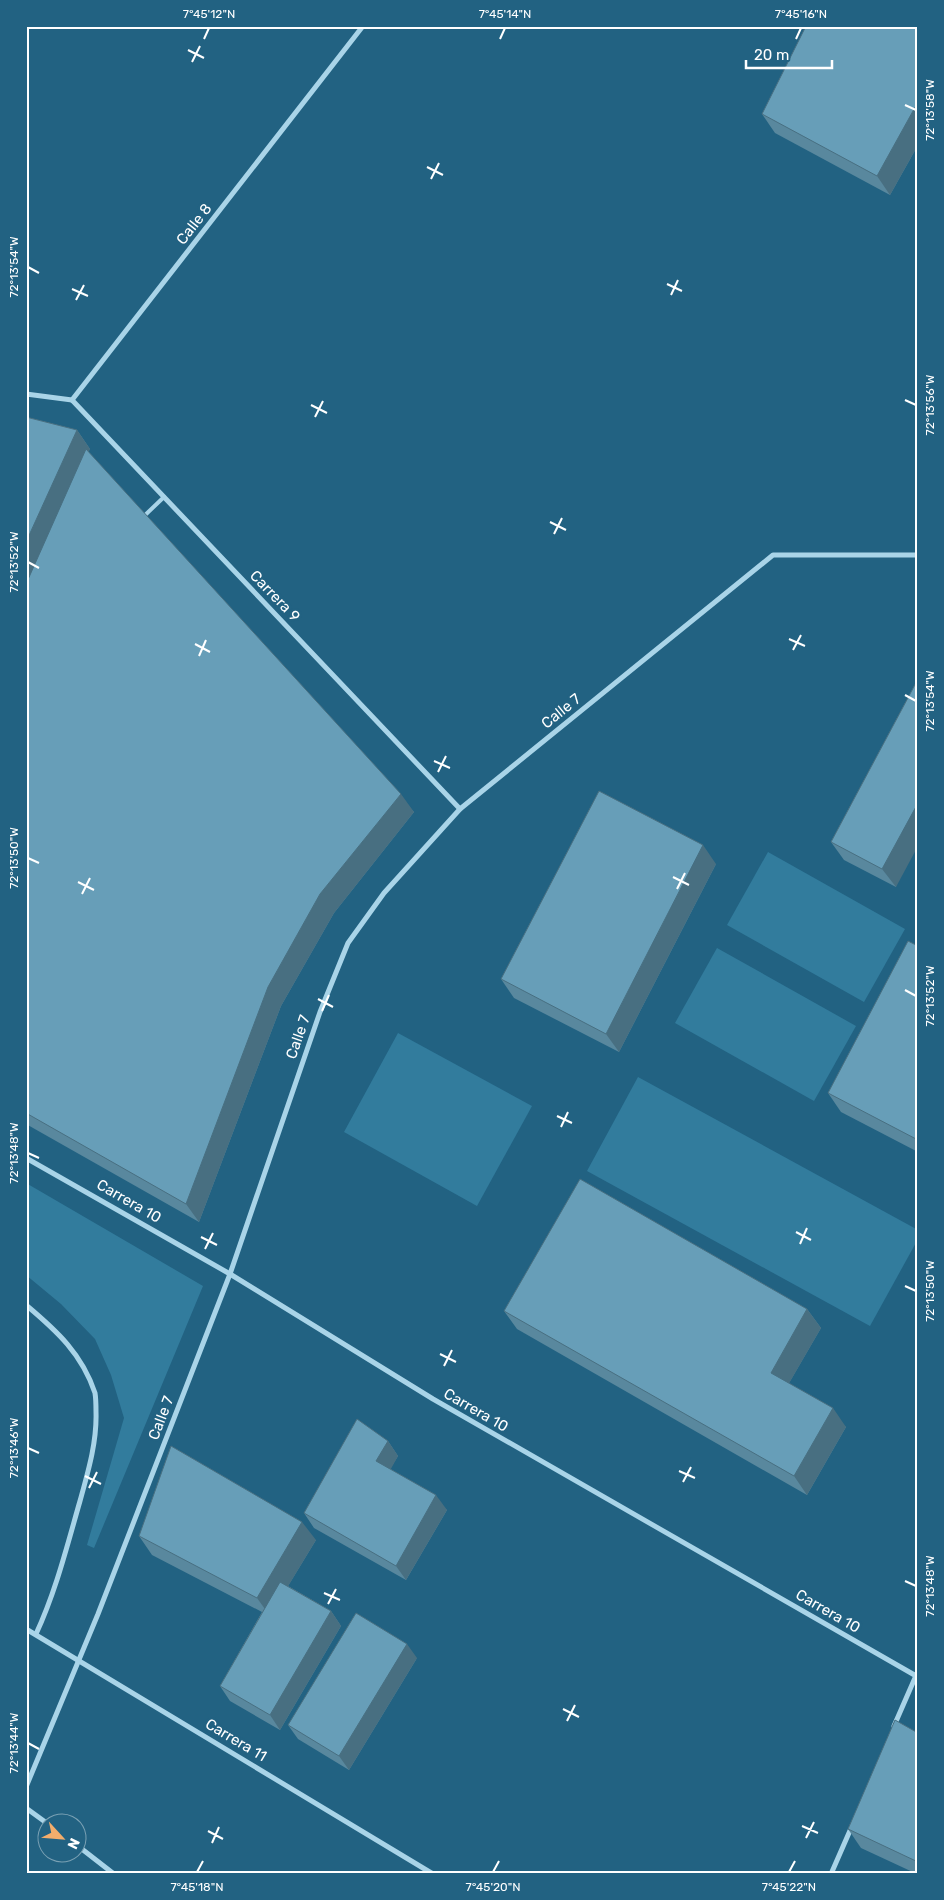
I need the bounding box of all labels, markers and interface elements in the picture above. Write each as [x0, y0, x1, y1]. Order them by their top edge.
text: 7°45'12"N [183, 7, 235, 21]
text: 7°45'14"N [479, 7, 531, 21]
text: 7°45'16"N [775, 7, 827, 21]
scale bar [746, 38, 833, 70]
text: 20 m [754, 46, 789, 64]
text: 72°13'58"W [923, 79, 937, 141]
street label: Calle 8 [172, 200, 216, 248]
text: 72°13'54"W [7, 236, 21, 298]
text: 72°13'56"W [923, 374, 937, 435]
text: 72°13'52"W [7, 531, 21, 593]
street label: Carrera 9 [246, 567, 304, 625]
text: 72°13'54"W [923, 670, 937, 732]
street label: Calle 7 [538, 690, 585, 732]
text: 72°13'50"W [7, 827, 21, 889]
text: 72°13'52"W [923, 965, 937, 1027]
street label: Calle 7 [282, 1012, 314, 1061]
text: 72°13'48"W [7, 1122, 21, 1184]
street label: Carrera 10 [94, 1175, 164, 1227]
text: 72°13'50"W [923, 1260, 937, 1322]
street label: Carrera 10 [441, 1384, 511, 1436]
street label: Calle 7 [144, 1393, 178, 1442]
text: 72°13'46"W [7, 1417, 21, 1478]
text: 72°13'48"W [923, 1555, 937, 1617]
street label: Carrera 10 [793, 1585, 863, 1637]
text: 72°13'44"W [7, 1712, 21, 1773]
street label: Carrera 11 [202, 1715, 270, 1765]
north arrow [38, 1812, 88, 1862]
text: N [63, 1835, 83, 1852]
text: 7°45'18"N [170, 1880, 224, 1894]
text: 7°45'20"N [466, 1880, 521, 1894]
text: 7°45'22"N [762, 1880, 816, 1894]

